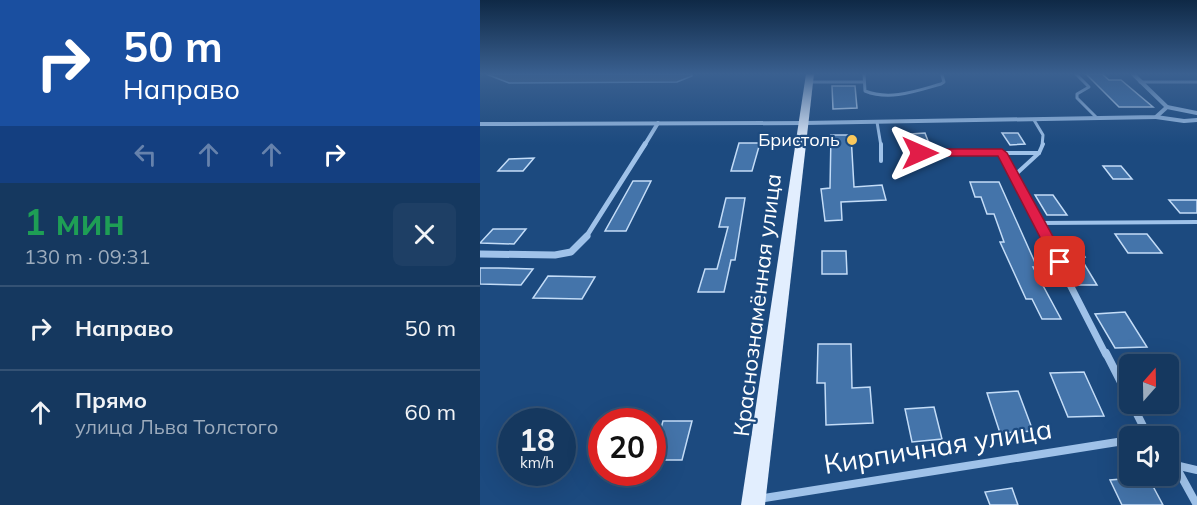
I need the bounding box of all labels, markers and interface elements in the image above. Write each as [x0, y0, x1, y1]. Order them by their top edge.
text: 50 m [123, 20, 223, 73]
icon: right [24, 24, 102, 102]
text: Направо [123, 72, 240, 106]
position arrow [888, 121, 952, 185]
place label: Бристоль [758, 128, 840, 151]
marker: Бристоль [845, 133, 859, 147]
icon: left [129, 138, 162, 171]
icon: ahead [192, 138, 225, 171]
icon: ahead [255, 138, 288, 171]
icon: right [318, 138, 351, 171]
street label: Краснознамённая улица [727, 172, 787, 438]
text: 1 мин [24, 199, 125, 244]
button: close [393, 203, 456, 266]
pin [1034, 236, 1085, 287]
text: 130 m · 09:31 [24, 244, 150, 269]
icon: arrive [1043, 245, 1076, 278]
icon: right [24, 312, 57, 345]
text: Направо [75, 314, 173, 342]
text: 50 m [405, 314, 456, 342]
north arrow [1119, 354, 1179, 414]
map controls [1119, 354, 1179, 486]
text: Прямо [75, 386, 147, 414]
icon: ahead [24, 396, 57, 429]
text: 60 m [405, 398, 456, 426]
speed limit sign: 20 [588, 408, 666, 486]
street label: Кирпичная улица [821, 411, 1054, 481]
text: улица Льва Толстого [75, 414, 278, 439]
text: 18 [519, 421, 555, 459]
button: sound [1119, 426, 1179, 486]
text: km/h [520, 453, 554, 472]

